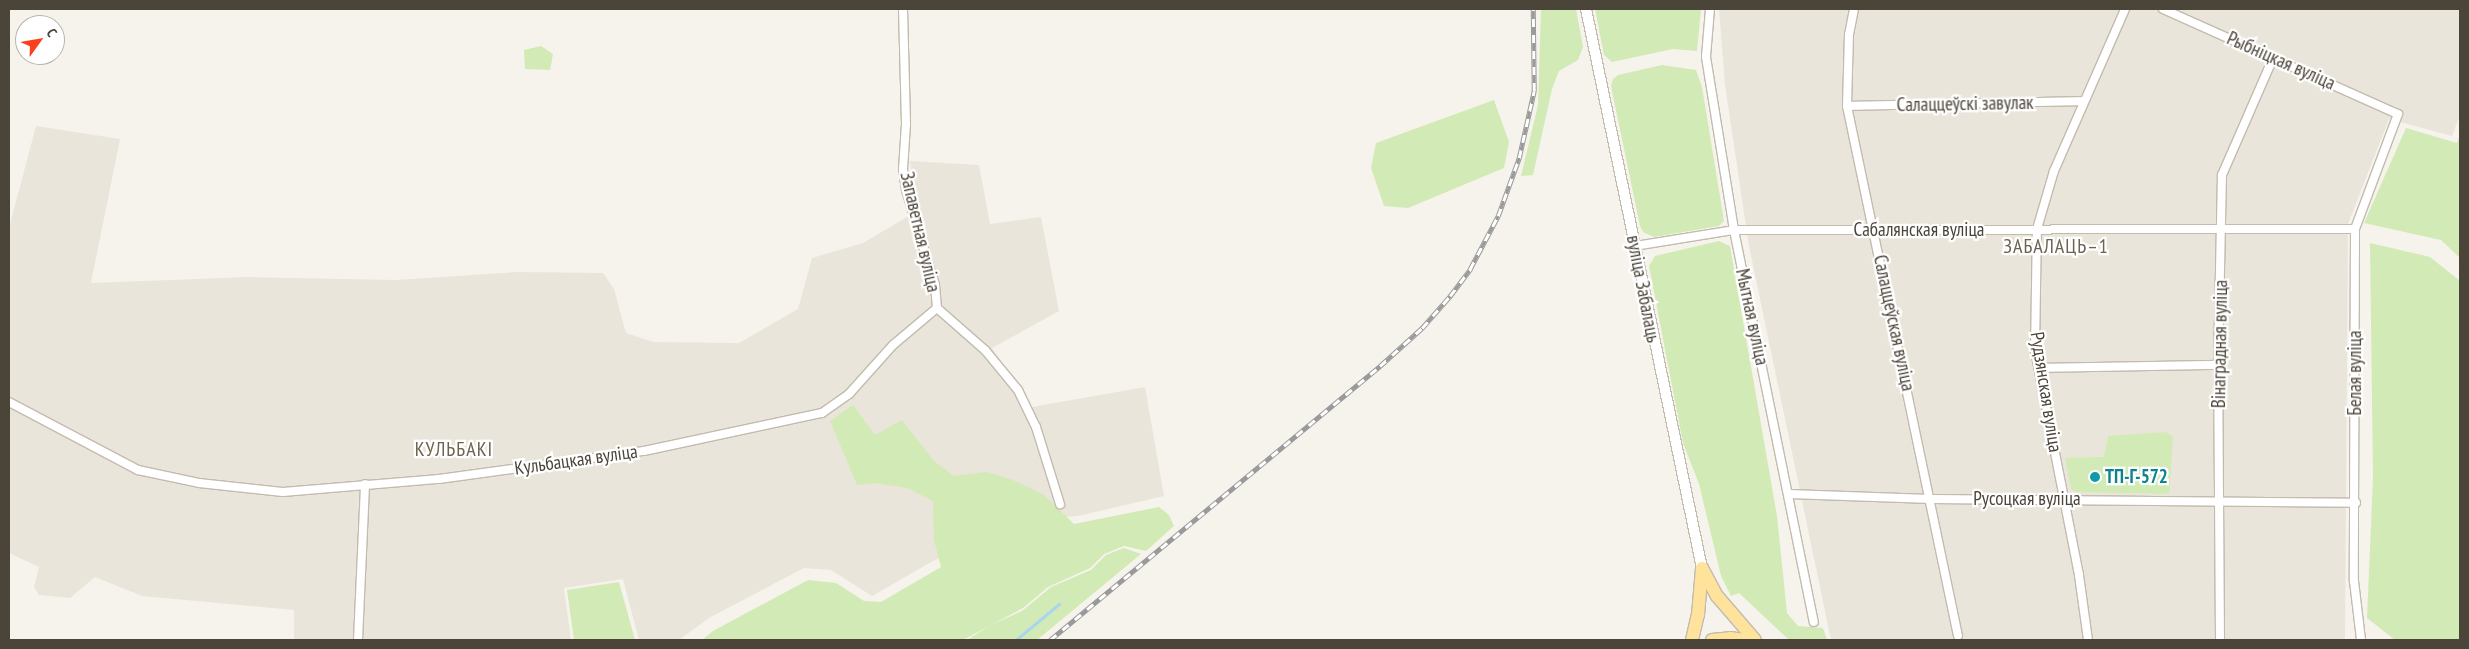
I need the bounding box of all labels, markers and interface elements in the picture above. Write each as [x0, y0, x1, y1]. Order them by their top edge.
north arrow [15, 15, 65, 65]
text: С [43, 25, 61, 40]
street label: Рыбніцкая вуліца [2223, 27, 2339, 95]
street label: Салаццеўскі завулак [1896, 91, 2034, 117]
street label: Запаветная вуліца [895, 170, 945, 294]
street label: Сабалянская вуліца [1854, 219, 1984, 241]
street label: вуліца Забалаць [1621, 233, 1665, 345]
district label: ЗАБАЛАЦЬ–1 [2002, 234, 2110, 258]
street label: Салаццеўская вуліца [1868, 253, 1920, 393]
street label: Мытная вуліца [1731, 267, 1773, 367]
street label: Вінаградная вуліца [2207, 280, 2233, 408]
street label: Рудзянская вуліца [2025, 330, 2067, 454]
street label: Белая вуліца [2344, 330, 2366, 416]
district label: КУЛЬБАКІ [414, 437, 494, 461]
street label: Кульбацкая вуліца [513, 440, 639, 480]
place label: ТП-Г-572 [2105, 466, 2168, 488]
marker: ТП-Г-572 [2089, 471, 2101, 483]
street label: Русоцкая вуліца [1973, 488, 2081, 510]

